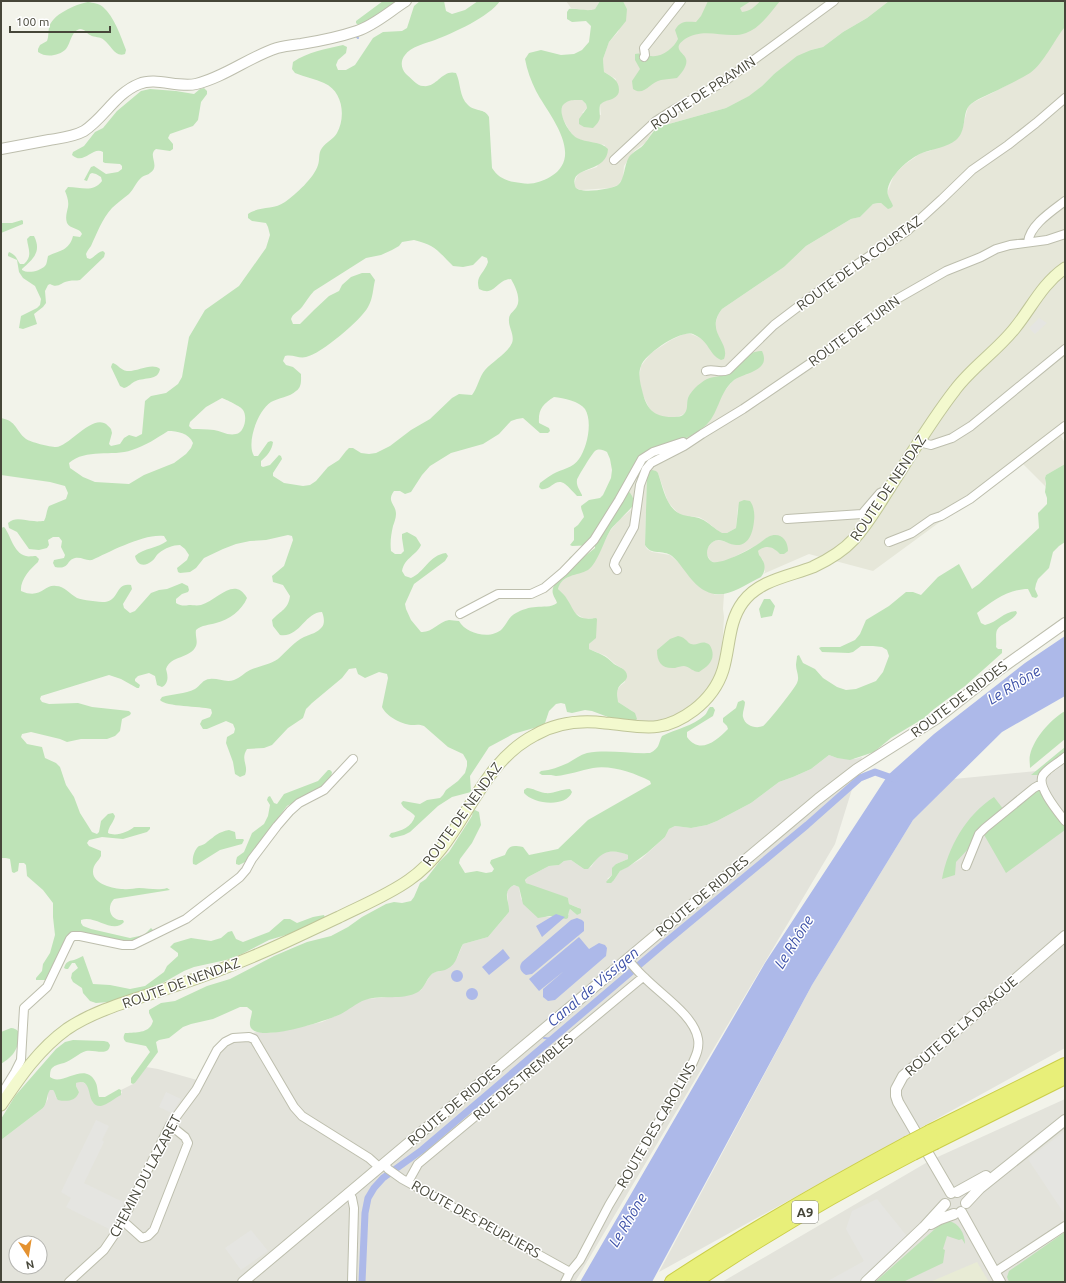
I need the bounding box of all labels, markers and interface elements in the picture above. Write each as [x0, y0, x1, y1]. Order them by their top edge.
scale bar [10, 8, 110, 34]
text: 100 m [16, 15, 49, 28]
street label: ROUTE DE PRAMIN [648, 53, 758, 133]
street label: ROUTE DE LA COURTAZ [793, 212, 925, 314]
street label: ROUTE DE TURIN [805, 293, 903, 369]
street label: ROUTE DE NENDAZ [847, 432, 929, 544]
street label: ROUTE DE RIDDES [908, 658, 1010, 740]
water label: Le Rhône [984, 661, 1044, 708]
street label: ROUTE DE NENDAZ [419, 759, 505, 869]
street label: ROUTE DE RIDDES [652, 853, 752, 939]
water label: Le Rhône [771, 912, 817, 971]
water label: Canal de Vissigen [544, 943, 642, 1030]
street label: ROUTE DE NENDAZ [120, 954, 242, 1012]
street label: ROUTE DE LA DRAGUE [902, 973, 1020, 1079]
street label: RUE DES TREMBLES [470, 1031, 576, 1123]
street label: ROUTE DES CAROLINS [614, 1060, 698, 1190]
street label: ROUTE DE RIDDES [404, 1062, 504, 1148]
street label: CHEMIN DU LAZARET [106, 1112, 184, 1240]
street label: ROUTE DES PEUPLIERS [409, 1177, 543, 1261]
water label: Le Rhône [605, 1190, 650, 1250]
road number: A9 [792, 1201, 818, 1223]
north arrow [8, 1235, 48, 1275]
text: N [25, 1258, 35, 1272]

